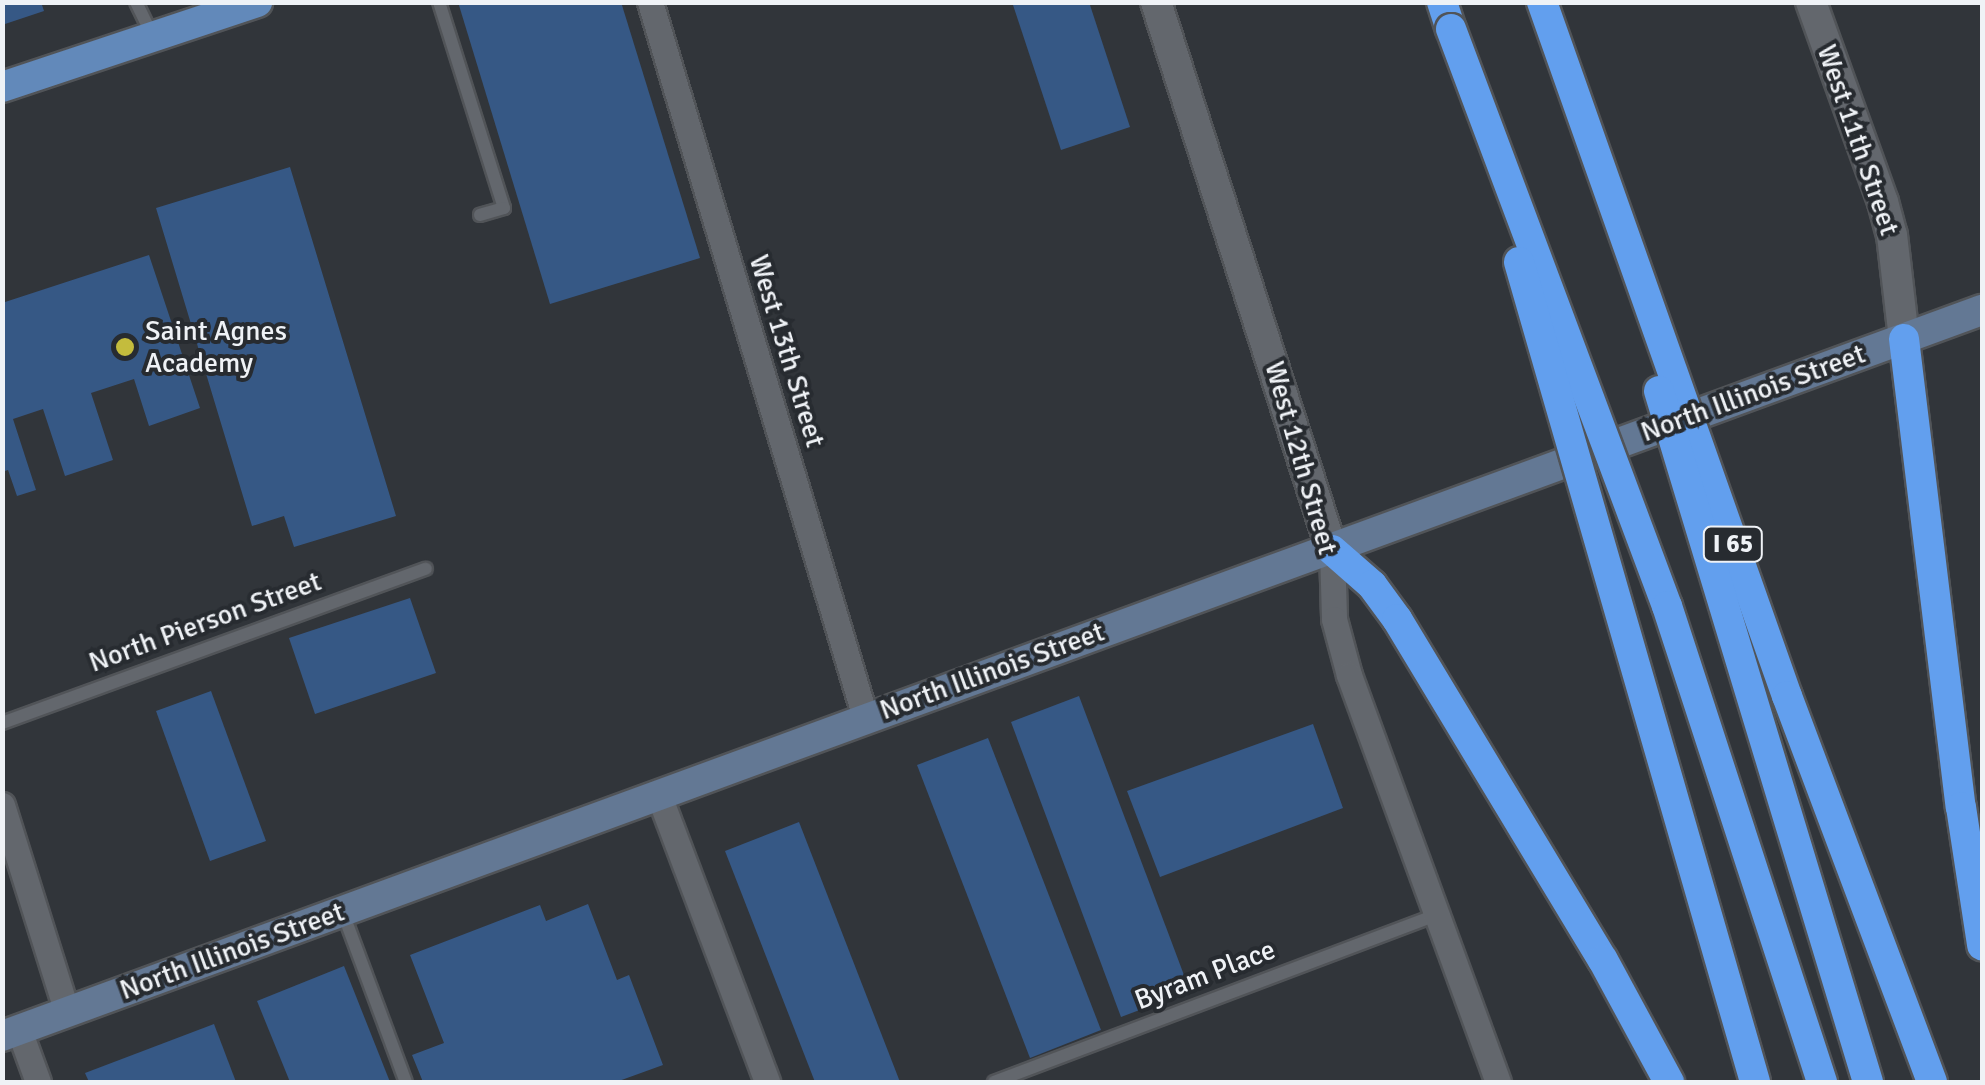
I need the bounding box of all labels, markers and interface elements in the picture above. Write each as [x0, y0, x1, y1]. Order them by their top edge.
street label: West 11th Street [1810, 40, 1906, 240]
street label: West 13th Street [742, 251, 832, 451]
place label: Saint Agnes Academy [145, 314, 287, 380]
marker: Saint Agnes Academy [114, 336, 136, 358]
street label: North Illinois Street [1636, 337, 1870, 449]
street label: West 12th Street [1257, 358, 1345, 558]
road number: I 65 [1700, 524, 1766, 564]
street label: North Pierson Street [84, 564, 326, 680]
street label: North Illinois Street [875, 615, 1109, 727]
street label: North Illinois Street [115, 895, 349, 1007]
street label: Byram Place [1130, 933, 1280, 1017]

